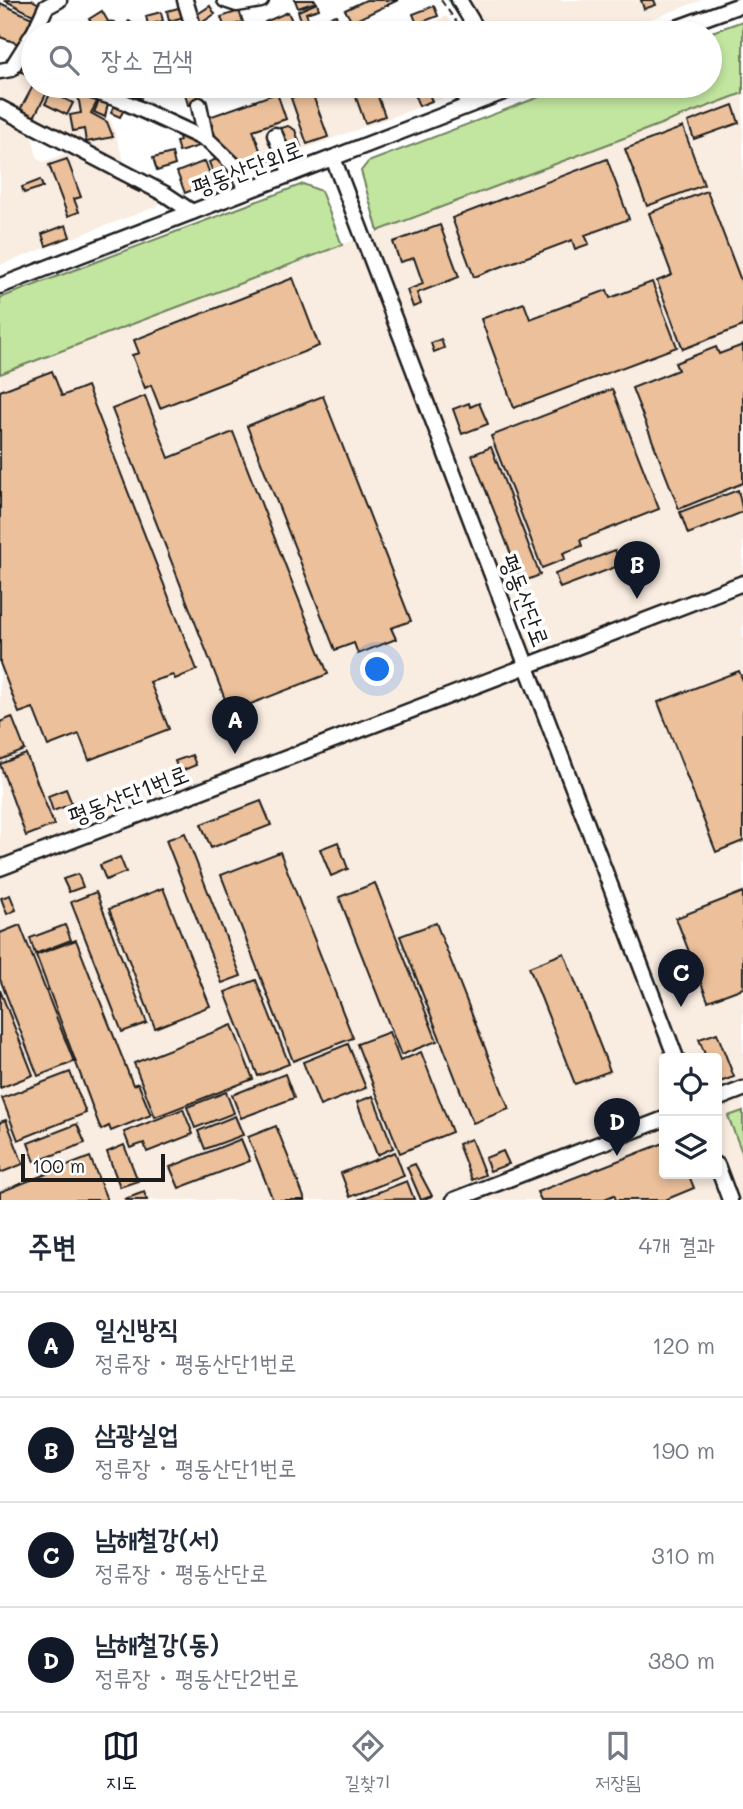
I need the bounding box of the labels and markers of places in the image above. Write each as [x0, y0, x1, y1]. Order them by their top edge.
pin: B [614, 541, 660, 599]
pin: A [212, 696, 258, 754]
pin: C [658, 949, 704, 1007]
pin: D [594, 1098, 640, 1156]

